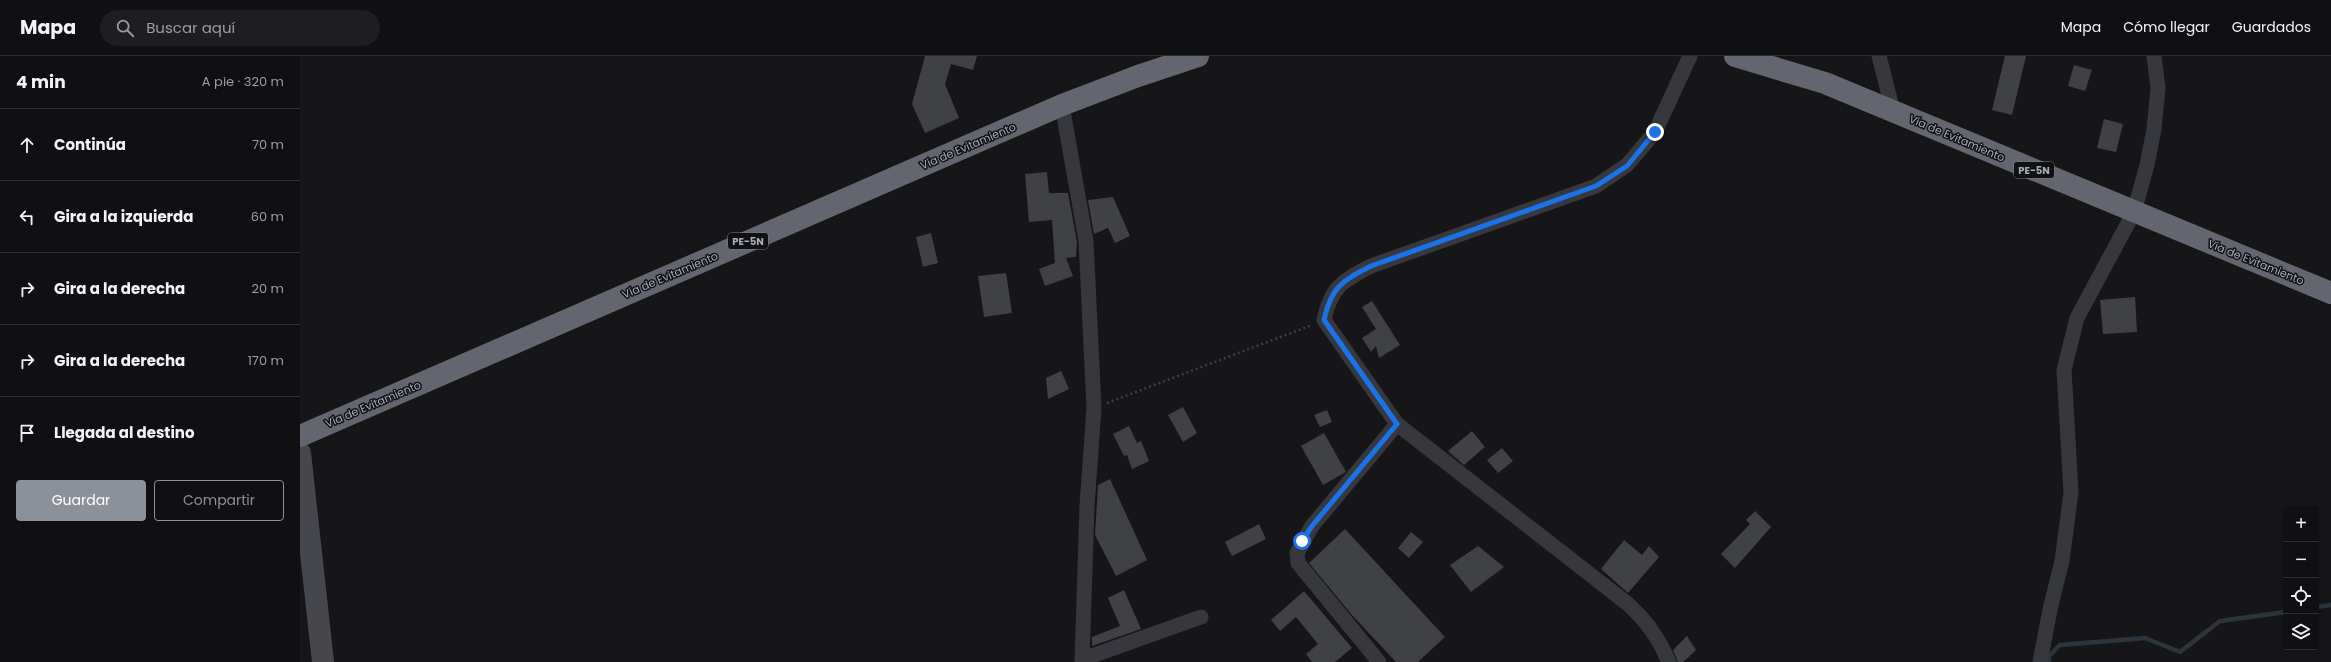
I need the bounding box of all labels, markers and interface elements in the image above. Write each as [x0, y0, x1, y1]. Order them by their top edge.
search box [100, 10, 380, 46]
text: Mapa [20, 14, 76, 41]
icon: search [114, 17, 136, 39]
text: Buscar aquí [146, 17, 235, 38]
text: Mapa [2061, 17, 2101, 37]
text: Cómo llegar [2123, 17, 2210, 37]
text: Guardados [2232, 17, 2311, 37]
text: 4 min [16, 70, 66, 94]
text: A pie · 320 m [202, 72, 284, 91]
street label: Vía de Evitamiento [1907, 111, 2007, 165]
street label: Vía de Evitamiento [918, 119, 1018, 173]
route end [1646, 123, 1664, 141]
icon: ahead [16, 134, 38, 156]
text: Continúa [54, 134, 126, 155]
text: 70 m [252, 135, 284, 154]
road number: PE-5N [2014, 162, 2054, 178]
icon: left [16, 206, 38, 228]
text: Gira a la izquierda [54, 206, 193, 227]
text: 60 m [251, 207, 284, 226]
road number: PE-5N [728, 233, 768, 249]
street label: Vía de Evitamiento [2205, 235, 2307, 289]
street label: Vía de Evitamiento [620, 248, 720, 302]
icon: right [16, 278, 38, 300]
text: Gira a la derecha [54, 278, 185, 299]
text: 20 m [251, 279, 284, 298]
icon: right [16, 350, 38, 372]
text: Gira a la derecha [54, 350, 185, 371]
text: 170 m [248, 351, 284, 370]
street label: Vía de Evitamiento [323, 377, 423, 431]
icon: arrive [16, 422, 38, 444]
text: Llegada al destino [54, 422, 195, 443]
button: Guardar [16, 480, 146, 521]
button: Compartir [154, 480, 284, 521]
map controls [2283, 506, 2319, 650]
button: + [2283, 506, 2319, 542]
route start [1293, 532, 1311, 550]
button: − [2283, 542, 2319, 578]
button: locate [2283, 578, 2319, 614]
button: layers [2283, 614, 2319, 650]

